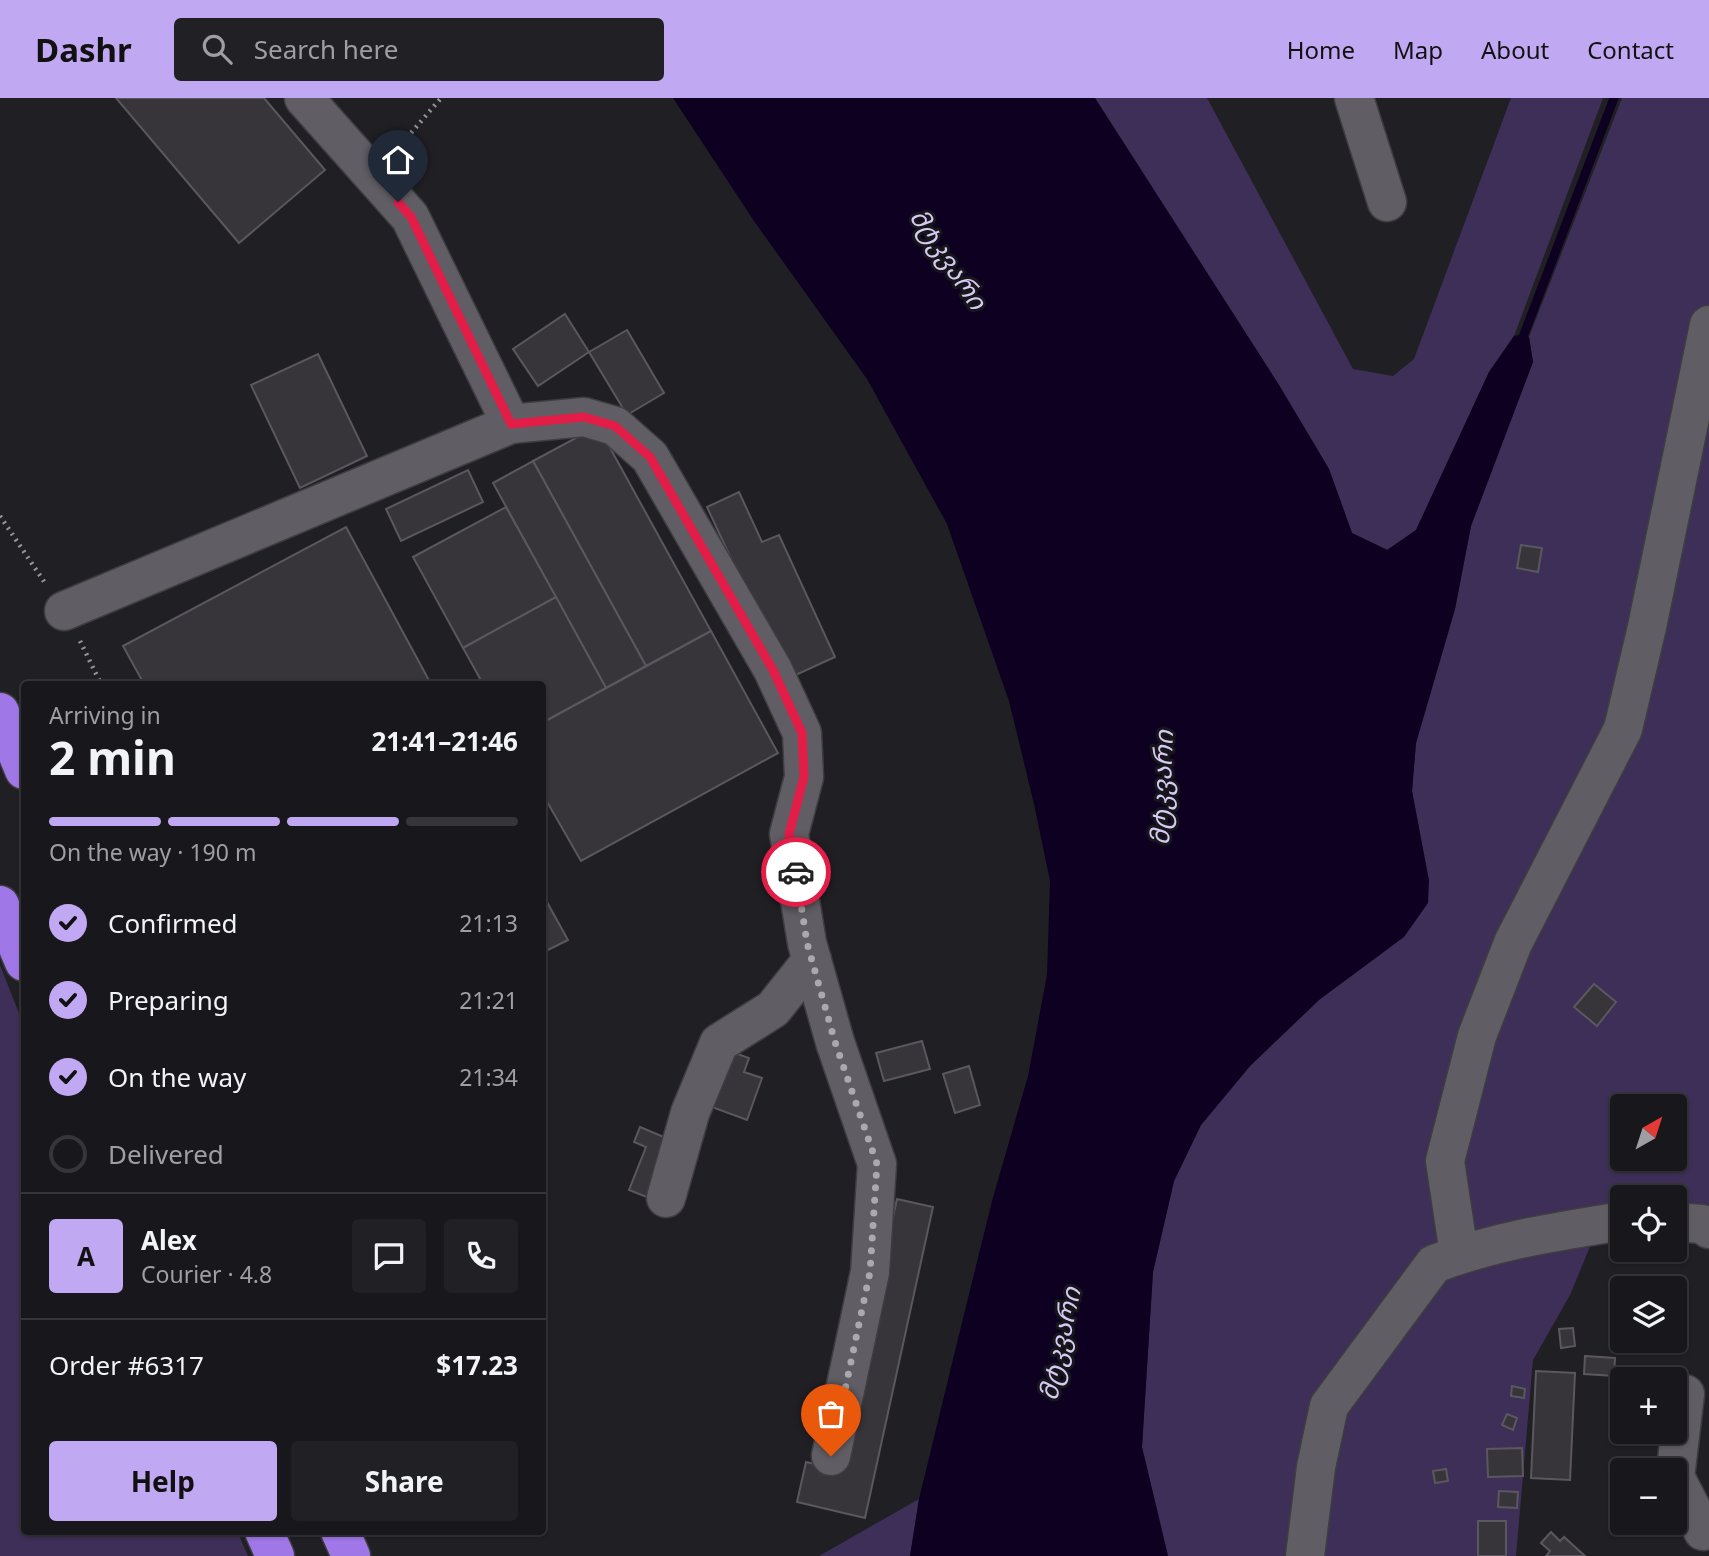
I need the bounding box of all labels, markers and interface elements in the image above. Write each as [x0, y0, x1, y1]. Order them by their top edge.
search box [174, 18, 664, 81]
text: Dashr [35, 27, 132, 72]
icon: search [198, 30, 236, 68]
text: Search here [254, 31, 398, 67]
text: Home [1287, 33, 1355, 66]
text: Map [1393, 33, 1443, 66]
text: About [1481, 33, 1549, 66]
text: Contact [1587, 33, 1674, 66]
pin [368, 130, 428, 202]
icon: home [379, 141, 417, 179]
water label: მტკვარი [902, 201, 996, 317]
text: Arriving in [49, 699, 161, 731]
text: 21:41–21:46 [371, 723, 518, 759]
text: 2 min [49, 726, 176, 788]
water label: მტკვარი [1141, 729, 1181, 846]
text: On the way · 190 m [49, 836, 256, 868]
courier [761, 837, 831, 907]
icon: car [777, 853, 815, 891]
icon: check [49, 904, 87, 942]
text: Confirmed [108, 905, 238, 941]
text: 21:13 [459, 907, 518, 939]
icon: check [49, 981, 87, 1019]
text: Preparing [108, 982, 229, 1018]
text: 21:21 [459, 984, 518, 1016]
icon: check [49, 1058, 87, 1096]
text: On the way [108, 1059, 246, 1095]
text: 21:34 [459, 1061, 518, 1093]
north arrow [1610, 1094, 1687, 1171]
map controls [1610, 1094, 1687, 1535]
text: Delivered [108, 1136, 224, 1172]
button: locate [1610, 1185, 1687, 1262]
button: chat [352, 1219, 426, 1293]
button: phone [444, 1219, 518, 1293]
text: Alex [141, 1222, 197, 1258]
text: A [77, 1238, 95, 1274]
text: Courier · 4.8 [141, 1258, 272, 1290]
button: layers [1610, 1276, 1687, 1353]
water label: მტკვარი [1029, 1283, 1089, 1404]
text: Order #6317 [49, 1347, 204, 1383]
text: $17.23 [436, 1347, 518, 1383]
button: + [1610, 1367, 1687, 1444]
pin [801, 1384, 861, 1456]
icon: bag [812, 1395, 850, 1433]
button: Help [49, 1441, 277, 1521]
button: Share [291, 1441, 518, 1521]
button: − [1610, 1458, 1687, 1535]

